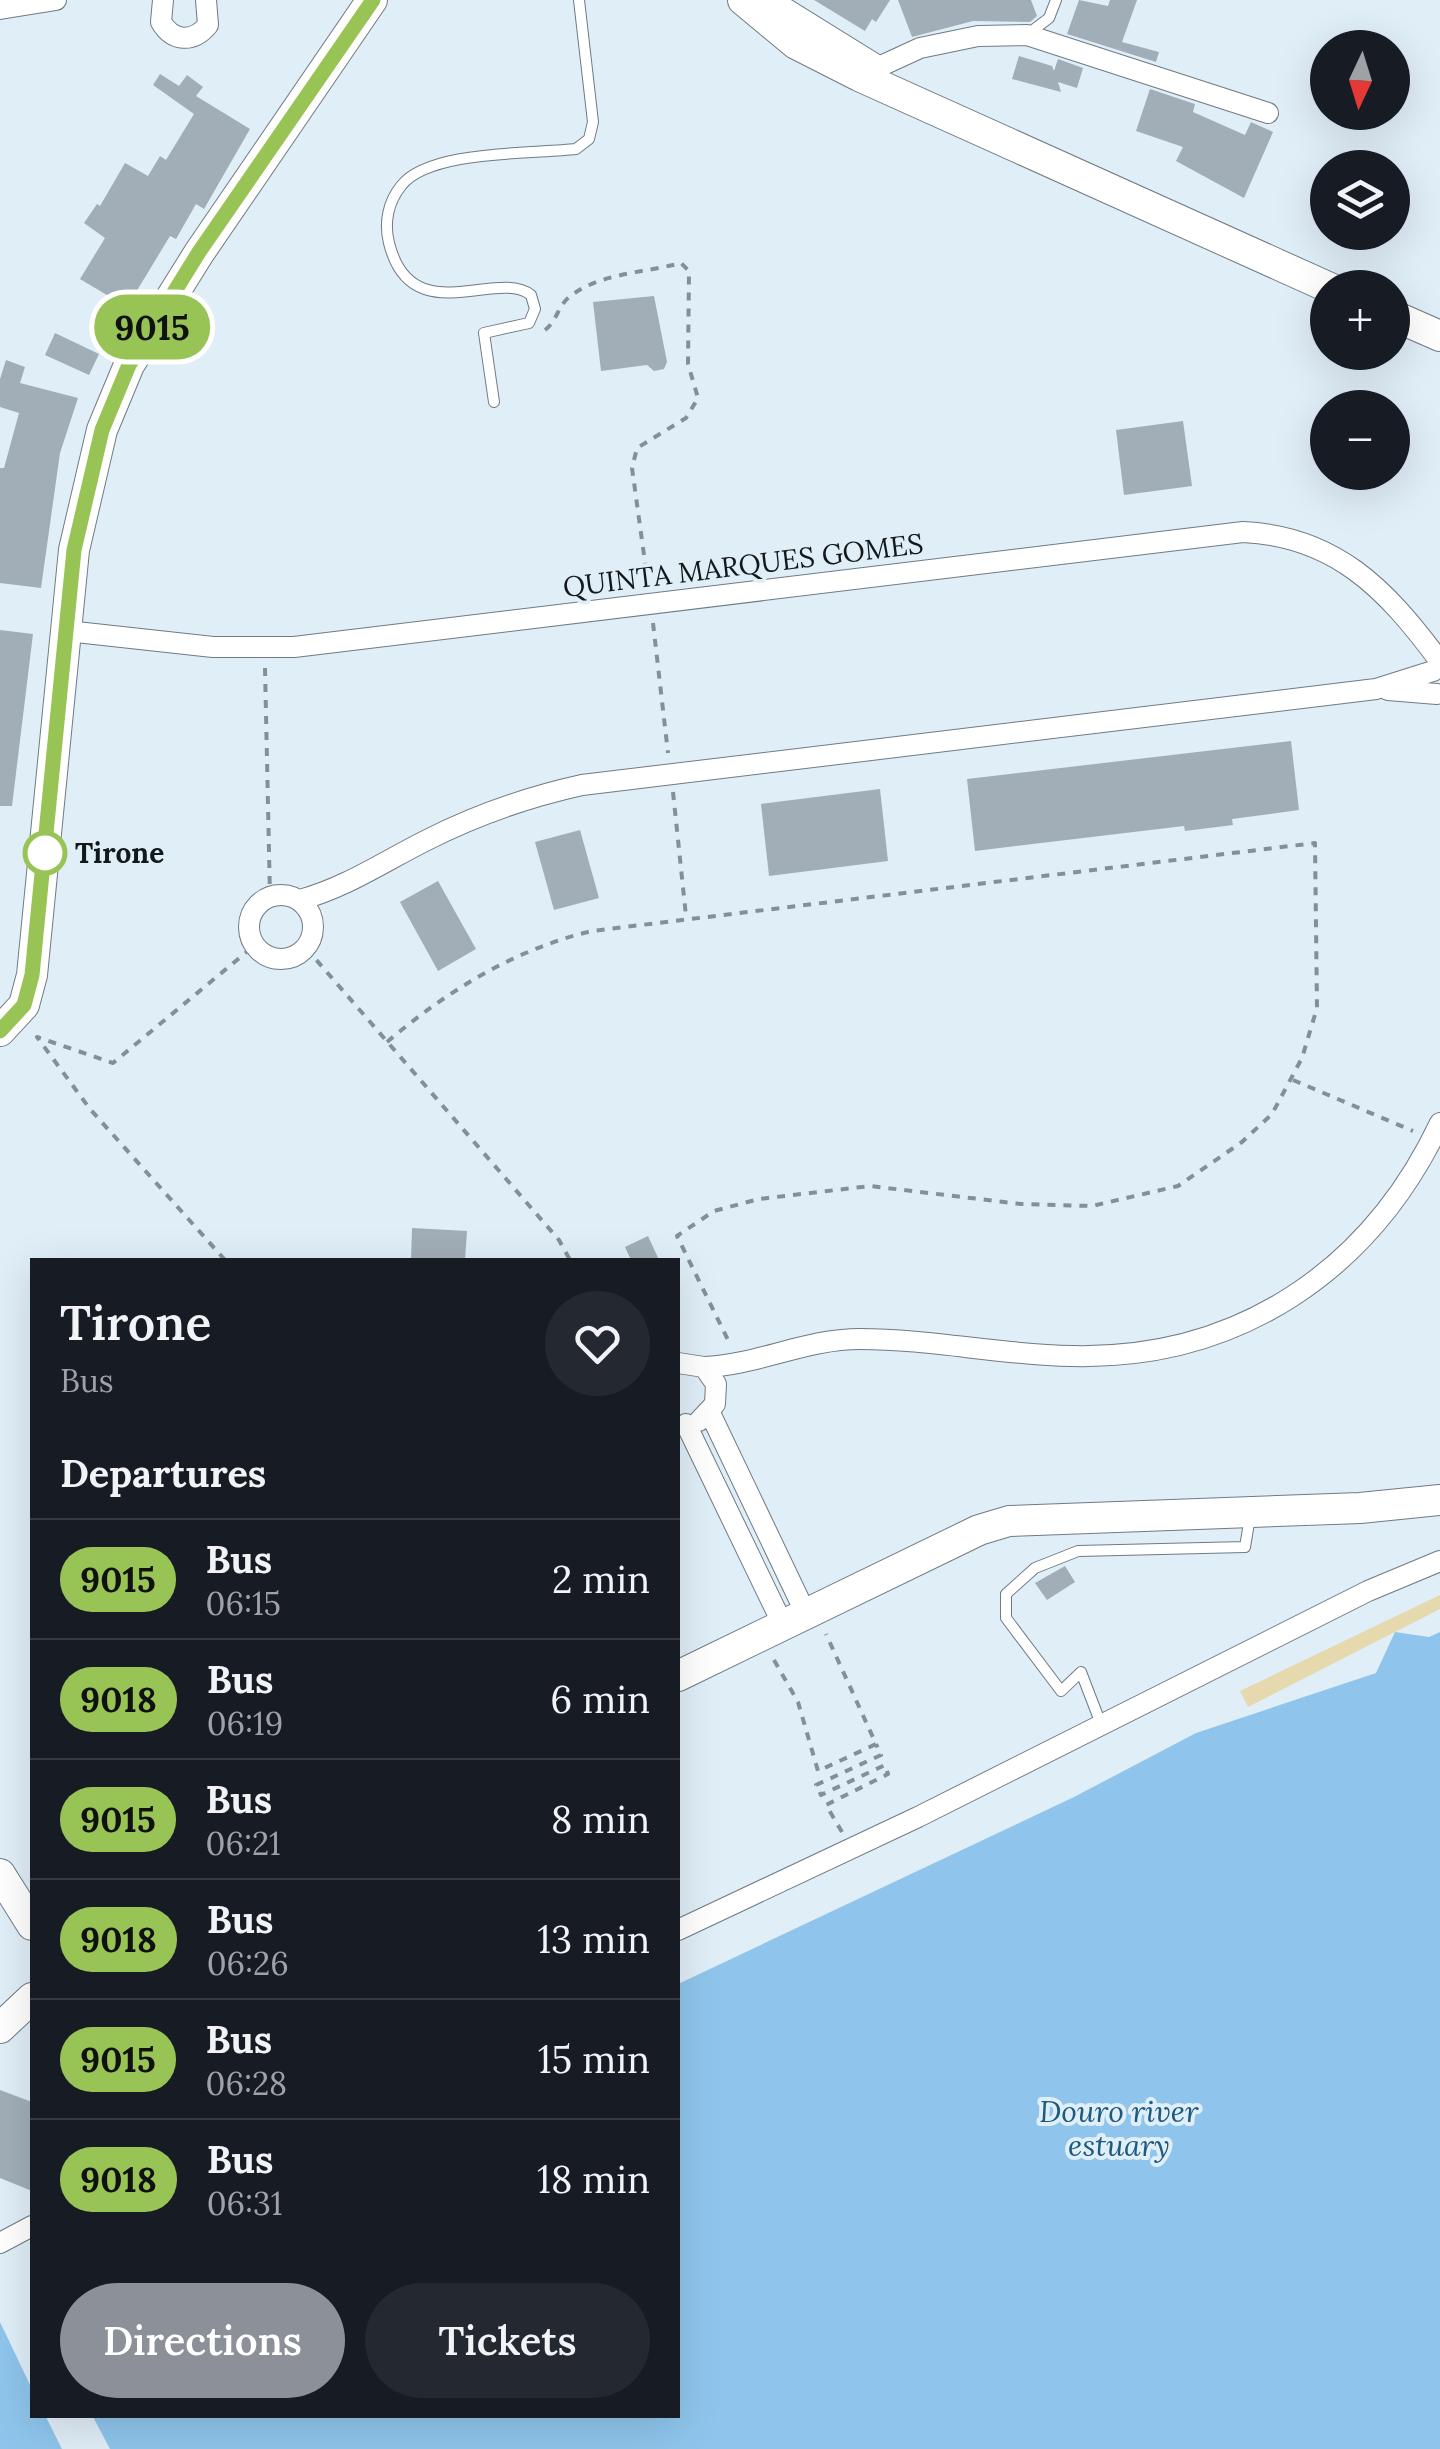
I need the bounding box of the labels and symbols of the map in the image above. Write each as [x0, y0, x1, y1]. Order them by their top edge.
north arrow [1310, 30, 1410, 130]
line badge: 9015 [82, 294, 222, 360]
street label: QUINTA MARQUES GOMES [561, 525, 925, 605]
marker: Tirone [24, 832, 66, 874]
place label: Tirone [75, 835, 164, 871]
water label: Douro river estuary [1039, 2092, 1199, 2164]

